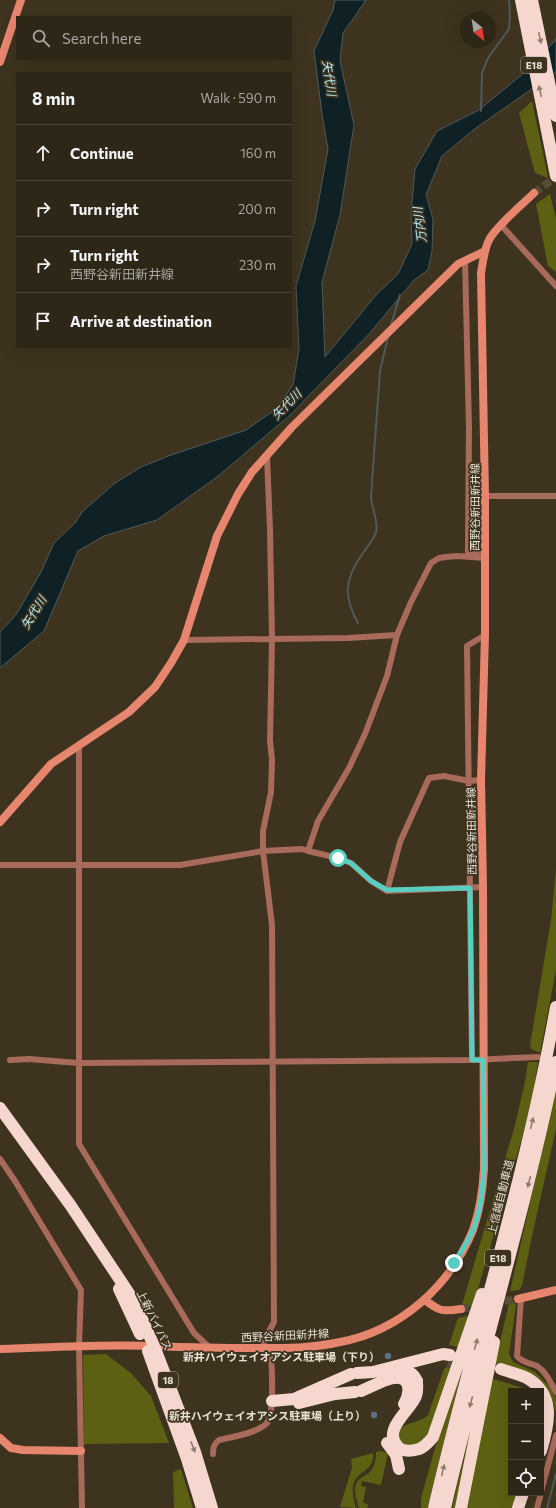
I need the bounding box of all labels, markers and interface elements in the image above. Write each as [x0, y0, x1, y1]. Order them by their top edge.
north arrow [460, 12, 496, 48]
search box [16, 16, 292, 60]
icon: search [30, 27, 52, 49]
text: Search here [62, 29, 141, 47]
one-way arrow [537, 32, 543, 44]
road number: E18 [521, 57, 547, 73]
water label: 矢代川 [321, 59, 340, 99]
one-way arrow [536, 85, 542, 98]
text: 8 min [32, 88, 75, 109]
text: Walk · 590 m [201, 90, 276, 106]
icon: ahead [32, 142, 54, 164]
text: Continue [70, 144, 134, 162]
text: 160 m [240, 145, 276, 161]
icon: right [32, 198, 54, 220]
text: Turn right [70, 200, 139, 218]
text: 200 m [238, 201, 276, 217]
water label: 万内川 [410, 204, 428, 244]
text: Turn right [70, 246, 139, 264]
icon: right [32, 254, 54, 276]
text: 230 m [239, 257, 276, 273]
text: 西野谷新田新井線 [70, 266, 174, 282]
icon: arrive [32, 310, 54, 332]
text: Arrive at destination [70, 312, 212, 330]
water label: 矢代川 [268, 385, 305, 422]
street label: 西野谷新田新井線 [468, 463, 481, 551]
water label: 矢代川 [18, 591, 50, 631]
street label: 西野谷新田新井線 [464, 787, 478, 875]
route start [329, 849, 347, 867]
one-way arrow [529, 1117, 535, 1129]
street label: 上信越自動車道 [484, 1158, 516, 1236]
one-way arrow [526, 1176, 532, 1188]
road number: E18 [485, 1250, 511, 1266]
route end [445, 1254, 463, 1272]
street label: 上新バイパス [135, 1288, 175, 1352]
street label: 西野谷新田新井線 [241, 1326, 329, 1344]
one-way arrow [473, 1338, 479, 1350]
place label: 新井ハイウェイオアシス駐車場（下り） [183, 1350, 380, 1363]
marker: 新井ハイウェイオアシス駐車場（下り） [383, 1351, 393, 1361]
road number: 18 [158, 1372, 178, 1388]
map controls [508, 1388, 544, 1496]
button: + [508, 1388, 544, 1424]
one-way arrow [468, 1396, 474, 1408]
place label: 新井ハイウェイオアシス駐車場（上り） [169, 1409, 366, 1422]
marker: 新井ハイウェイオアシス駐車場（上り） [369, 1410, 379, 1420]
button: − [508, 1424, 544, 1460]
one-way arrow [191, 1442, 197, 1454]
button: locate [508, 1460, 544, 1496]
one-way arrow [441, 1464, 447, 1476]

